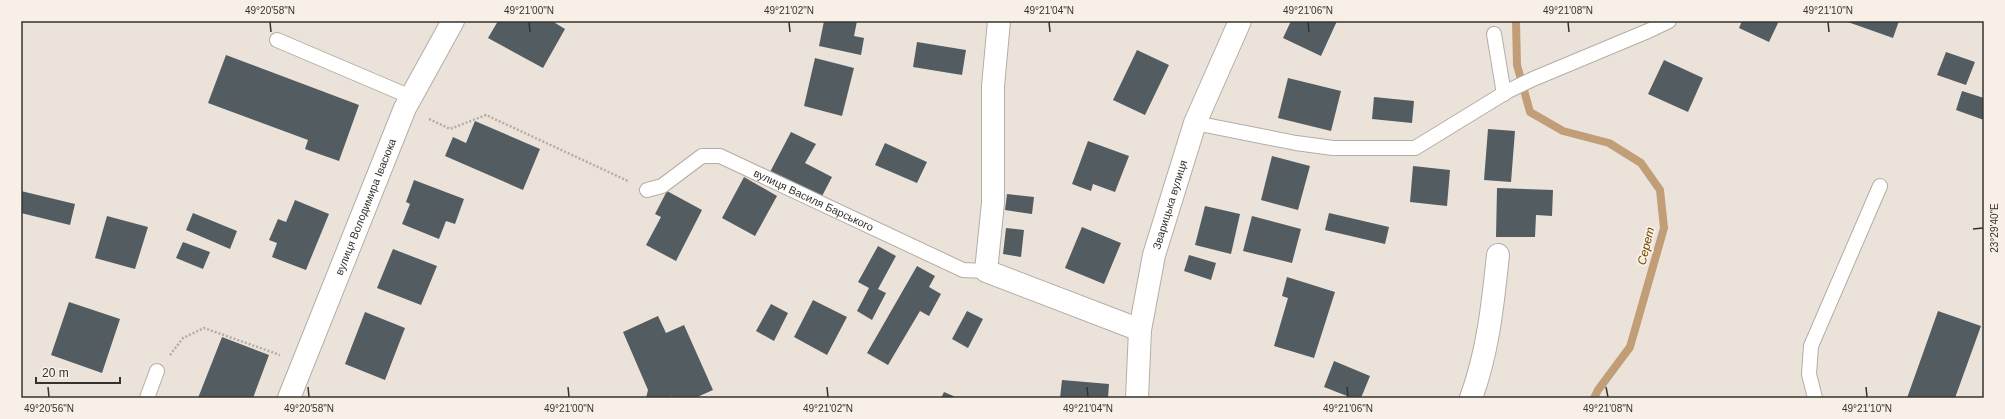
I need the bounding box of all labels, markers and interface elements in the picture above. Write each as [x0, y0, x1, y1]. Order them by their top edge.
text: 49°20'58"N [245, 5, 295, 16]
text: 49°21'00"N [504, 5, 554, 16]
text: 49°21'02"N [764, 5, 814, 16]
text: 49°21'04"N [1024, 5, 1074, 16]
text: 49°21'06"N [1283, 5, 1333, 16]
text: 49°21'08"N [1543, 5, 1593, 16]
text: 49°21'10"N [1803, 5, 1853, 16]
street label: вулиця Володимира Івасюка [333, 136, 399, 277]
street label: Зварицька вулиця [1150, 159, 1189, 251]
street label: вулиця Василя Барського [752, 167, 876, 233]
text: 23°29'40"E [1989, 203, 2000, 253]
water label: Серет [1635, 226, 1657, 266]
scale bar [36, 359, 120, 385]
text: 20 m [42, 366, 69, 380]
text: 49°20'56"N [24, 403, 74, 414]
text: 49°20'58"N [284, 403, 334, 414]
text: 49°21'00"N [544, 403, 594, 414]
text: 49°21'02"N [803, 403, 853, 414]
text: 49°21'04"N [1063, 403, 1113, 414]
text: 49°21'06"N [1323, 403, 1373, 414]
text: 49°21'08"N [1583, 403, 1633, 414]
text: 49°21'10"N [1842, 403, 1892, 414]

